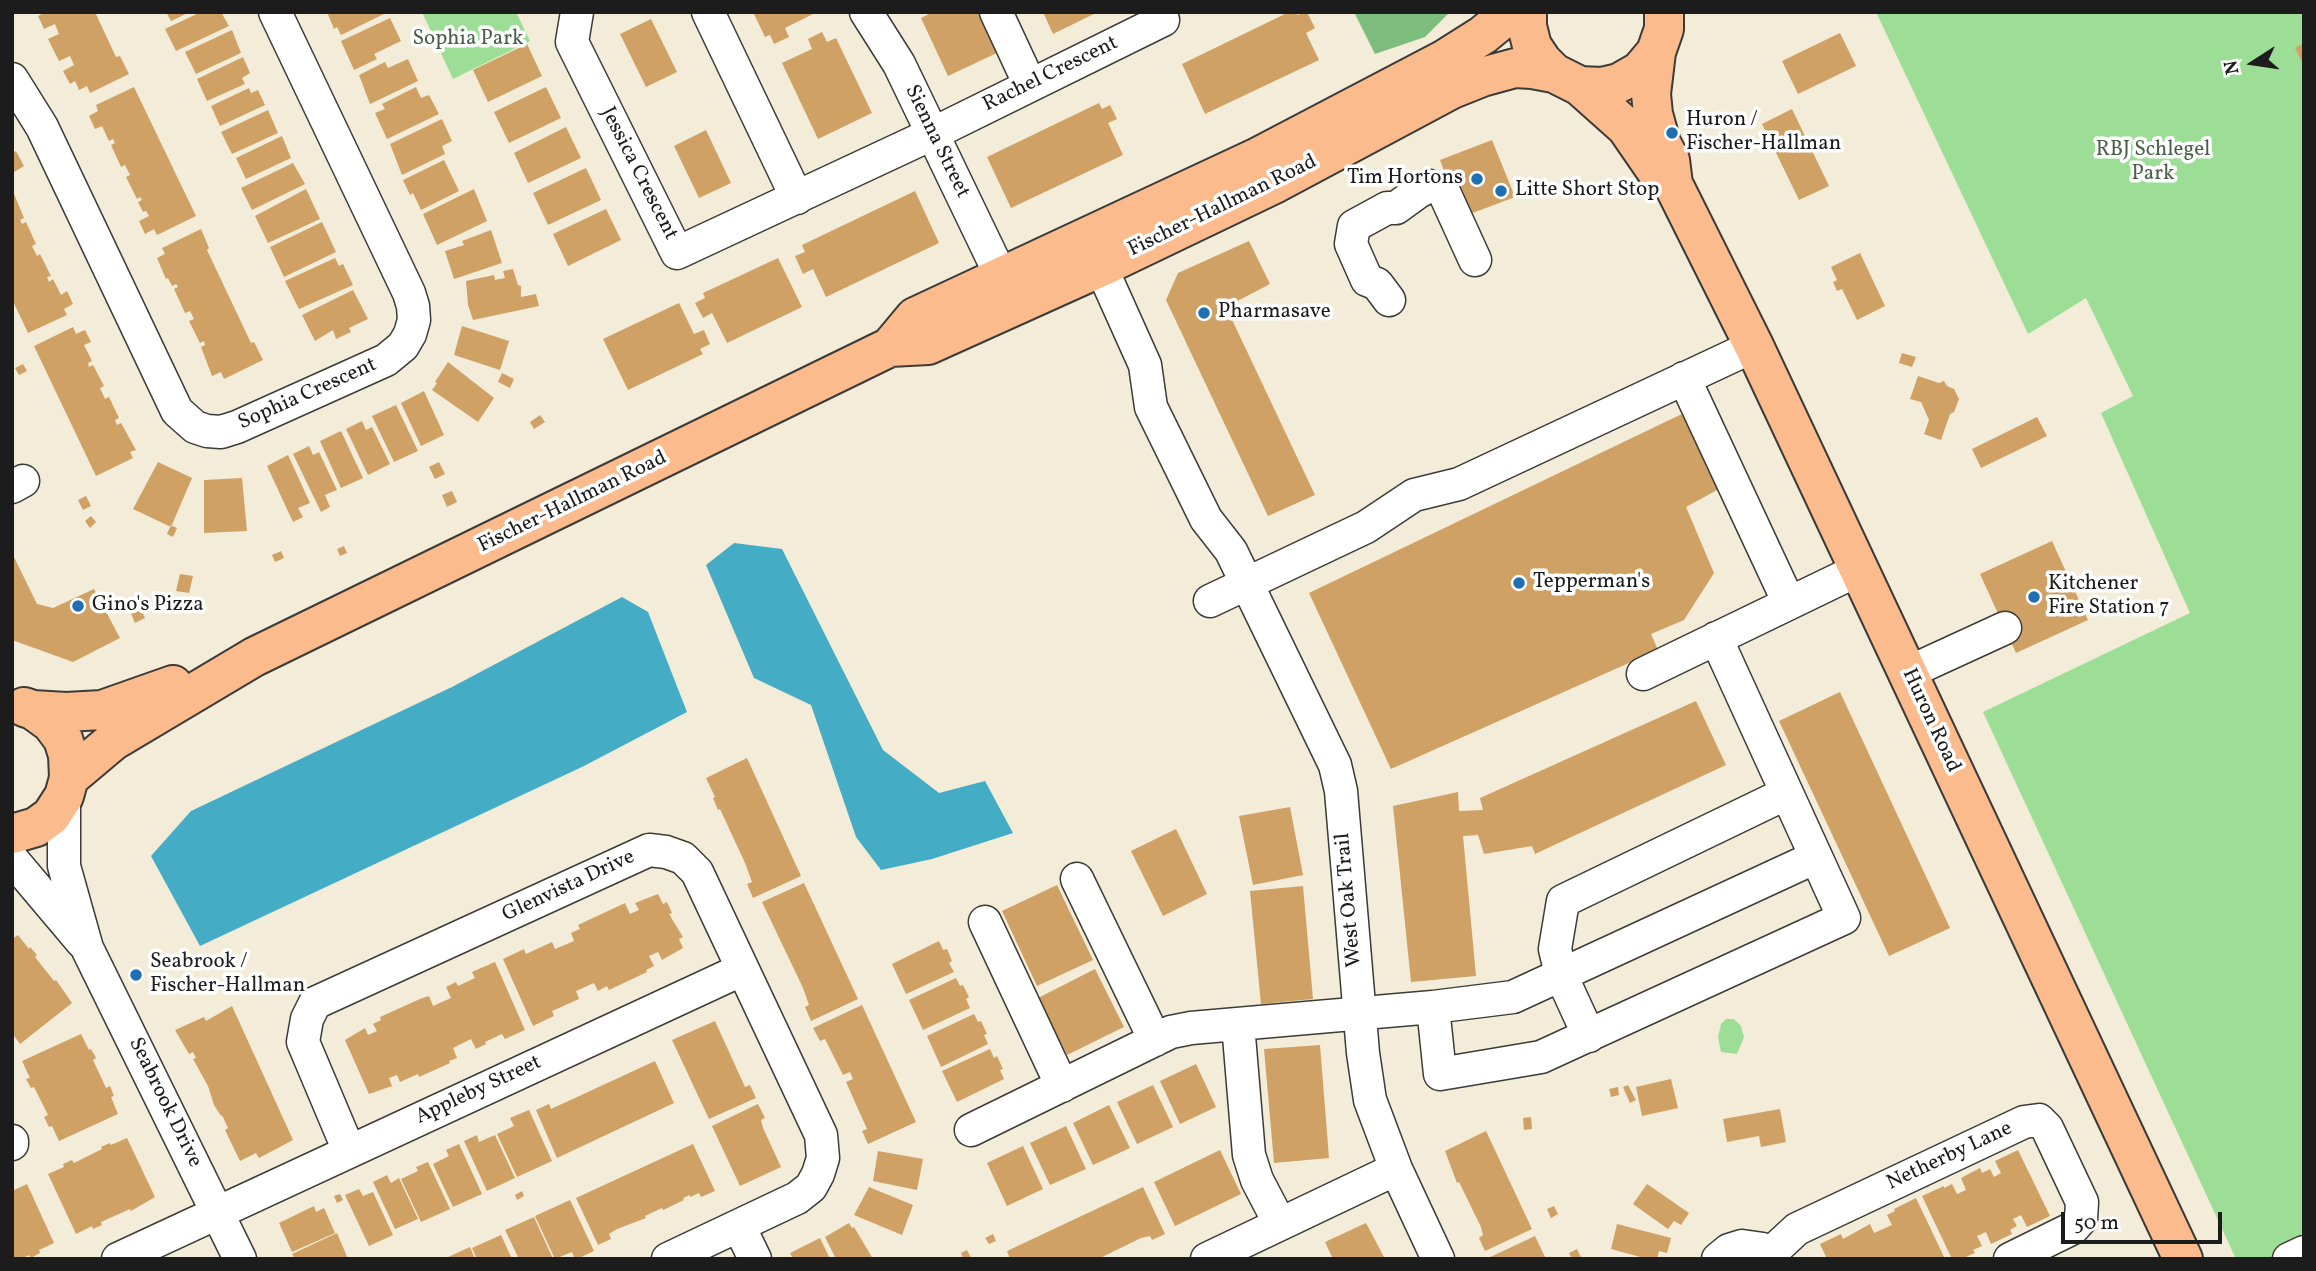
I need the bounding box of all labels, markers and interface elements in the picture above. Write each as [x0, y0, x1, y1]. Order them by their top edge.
park label: Sophia Park [413, 27, 523, 53]
north arrow [2218, 28, 2288, 98]
street label: Rachel Crescent [979, 31, 1123, 119]
text: N [2218, 58, 2247, 77]
street label: Sienna Street [898, 81, 974, 203]
street label: Jessica Crescent [594, 103, 682, 245]
place label: Huron / Fischer-Hallman [1686, 108, 1841, 158]
marker: Huron / Fischer-Hallman [1664, 125, 1680, 141]
park label: RBJ Schlegel Park [2096, 138, 2210, 188]
street label: Fischer-Hallman Road [1125, 150, 1321, 264]
place label: Tim Hortons [1347, 166, 1463, 192]
marker: Tim Hortons [1469, 171, 1485, 187]
place label: Litte Short Stop [1515, 178, 1659, 204]
marker: Litte Short Stop [1493, 183, 1509, 199]
place label: Pharmasave [1218, 300, 1331, 326]
marker: Pharmasave [1196, 305, 1212, 321]
street label: Sophia Crescent [235, 353, 381, 437]
street label: Fischer-Hallman Road [475, 446, 671, 560]
place label: Tepperman's [1533, 570, 1650, 596]
place label: Kitchener Fire Station 7 [2048, 572, 2169, 622]
marker: Tepperman's [1511, 575, 1527, 591]
marker: Kitchener Fire Station 7 [2026, 589, 2042, 605]
place label: Gino's Pizza [92, 593, 204, 619]
marker: Gino's Pizza [70, 598, 86, 614]
street label: Huron Road [1895, 665, 1965, 777]
street label: West Oak Trail [1332, 832, 1368, 968]
street label: Glenvista Drive [499, 845, 639, 929]
place label: Seabrook / Fischer-Hallman [150, 950, 305, 1000]
marker: Seabrook / Fischer-Hallman [128, 967, 144, 983]
street label: Seabrook Drive [122, 1034, 206, 1172]
street label: Appleby Street [412, 1051, 546, 1131]
street label: Netherby Lane [1883, 1117, 2017, 1197]
scale bar [2064, 1198, 2225, 1242]
text: 50 m [2074, 1209, 2119, 1238]

